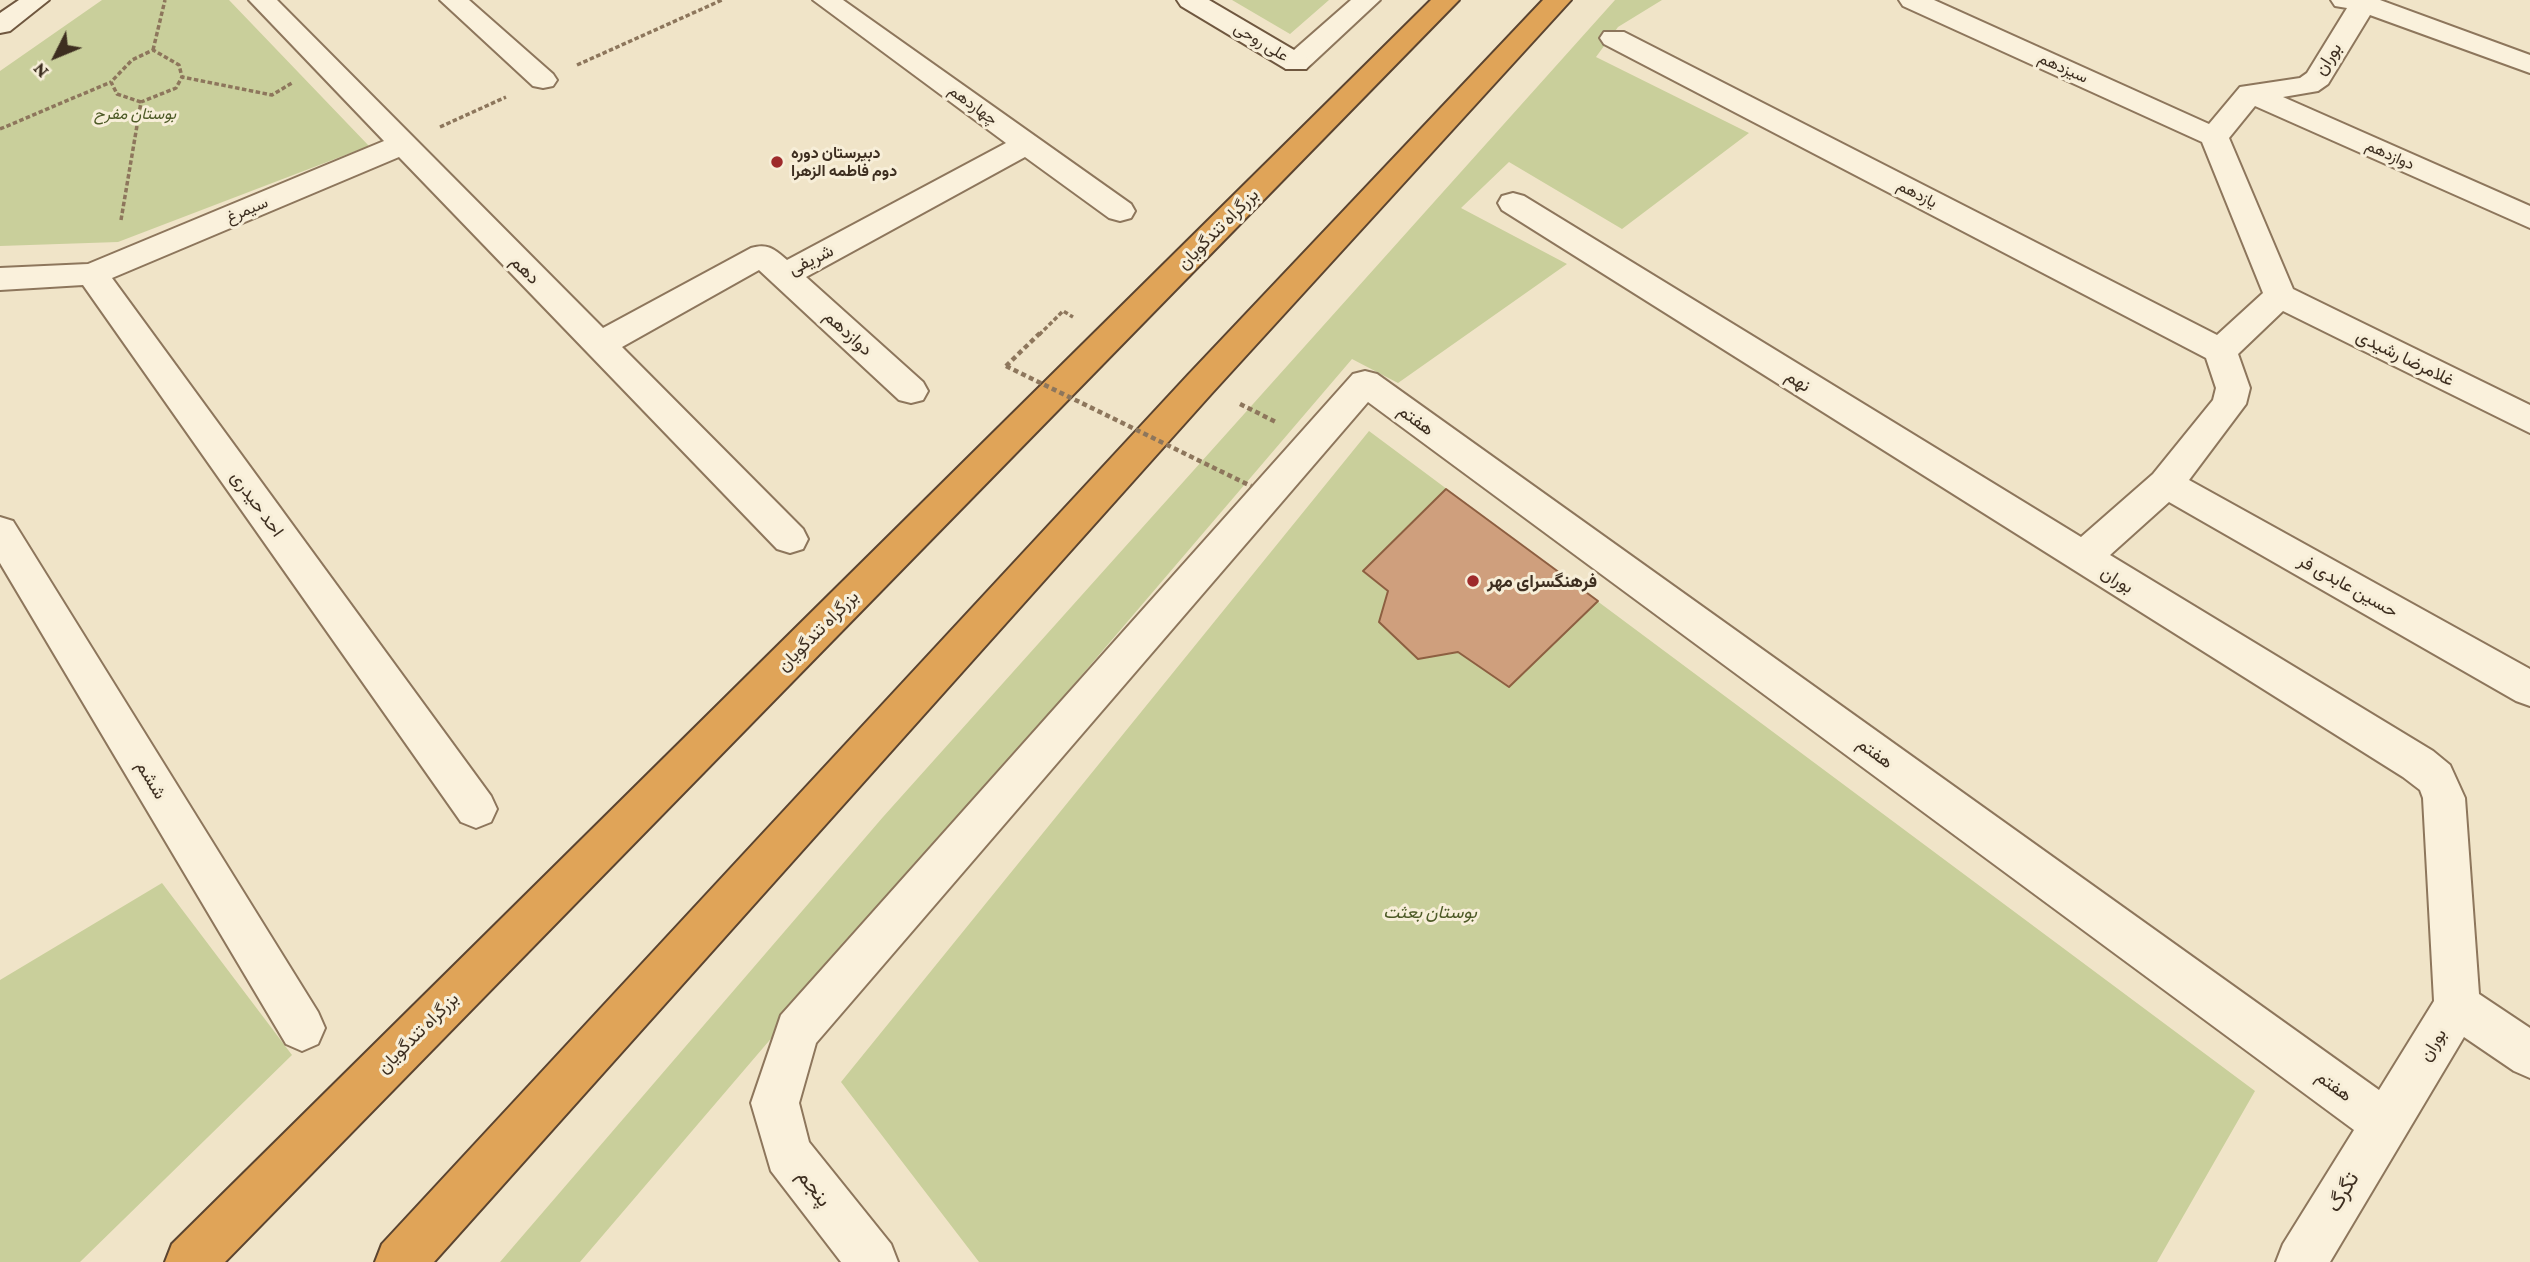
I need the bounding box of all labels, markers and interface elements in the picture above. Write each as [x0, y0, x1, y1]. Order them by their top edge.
street label: علی روحی [1230, 18, 1292, 66]
north arrow [21, 21, 91, 91]
street label: بوران [2310, 39, 2346, 79]
street label: سیزدهم [2035, 48, 2091, 88]
text: N [28, 59, 52, 83]
street label: چهاردهم [945, 81, 1001, 129]
park label: بوستان مفرح [94, 104, 176, 124]
street label: دوازدهم [2363, 136, 2417, 174]
place label: دبیرستان دوره دوم فاطمه الزهرا [791, 143, 897, 181]
marker: دبیرستان دوره دوم فاطمه الزهرا [769, 154, 785, 170]
street label: یازدهم [1894, 176, 1940, 212]
street label: بزرگراه تندگویان [1173, 184, 1263, 274]
street label: سیمرغ [223, 193, 271, 227]
street label: شریفی [785, 240, 837, 280]
street label: دهم [506, 251, 544, 289]
street label: دوازدهم [819, 306, 877, 360]
street label: غلامرضا رشیدی [2353, 325, 2457, 391]
street label: نهم [1781, 365, 1815, 397]
street label: هفتم [1394, 400, 1438, 440]
street label: احد حیدری [226, 467, 288, 541]
street label: حسین عابدی‌ فر [2294, 550, 2402, 622]
street label: بوران [2097, 562, 2137, 598]
place label: فرهنگسرای مهر [1487, 570, 1597, 592]
marker: فرهنگسرای مهر [1465, 573, 1481, 589]
street label: بزرگراه تندگویان [773, 586, 863, 676]
street label: هفتم [1853, 733, 1897, 773]
street label: ششم [131, 757, 171, 803]
park label: بوستان بعثت [1383, 901, 1477, 923]
street label: بزرگراه تندگویان [373, 988, 463, 1078]
street label: بوران [2415, 1025, 2451, 1065]
street label: هفتم [2312, 1066, 2356, 1106]
street label: پنجم [791, 1164, 837, 1212]
street label: تگرگ [2321, 1167, 2365, 1217]

